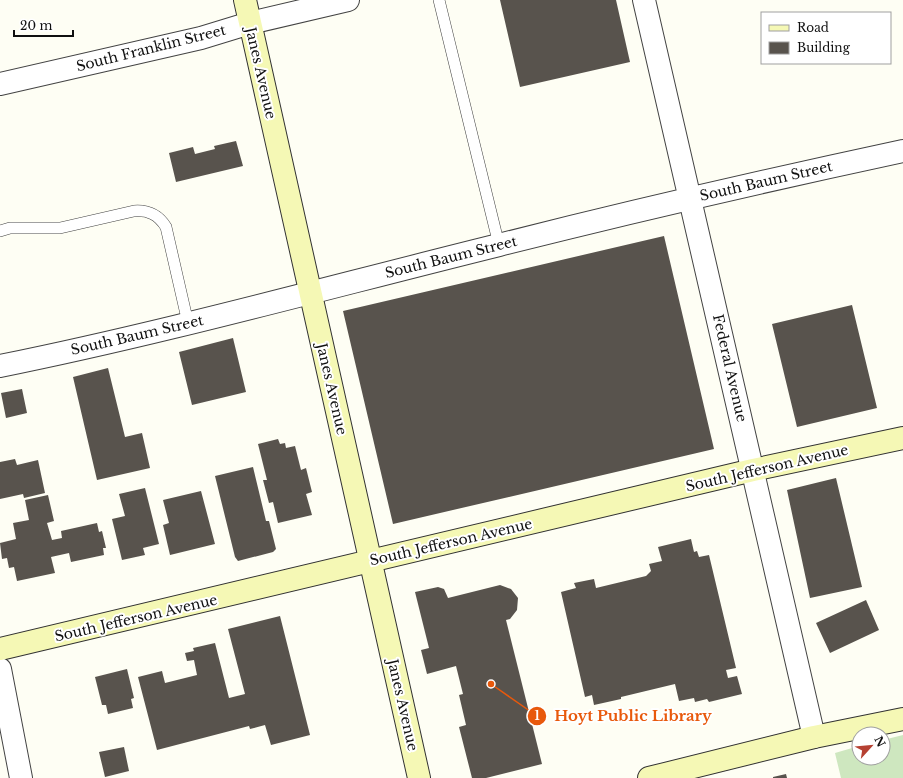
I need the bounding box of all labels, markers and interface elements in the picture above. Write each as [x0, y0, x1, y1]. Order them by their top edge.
scale bar [14, 12, 73, 38]
legend [761, 12, 891, 64]
text: 20 m [20, 18, 52, 33]
text: Road [797, 20, 829, 35]
street label: South Franklin Street [74, 21, 228, 75]
street label: Janes Avenue [241, 23, 280, 121]
text: Building [797, 40, 851, 55]
street label: South Baum Street [698, 157, 835, 205]
street label: South Baum Street [383, 232, 520, 282]
street label: South Baum Street [69, 311, 206, 359]
street label: Federal Avenue [709, 312, 751, 424]
street label: Janes Avenue [312, 339, 351, 437]
street label: South Jefferson Avenue [684, 441, 850, 495]
street label: South Jefferson Avenue [368, 515, 534, 569]
street label: South Jefferson Avenue [53, 591, 219, 645]
street label: Janes Avenue [383, 655, 422, 753]
callout: Hoyt Public Library [527, 702, 720, 729]
text: Hoyt Public Library [554, 706, 712, 725]
text: 1 [534, 708, 540, 723]
north arrow [851, 726, 891, 766]
text: N [871, 734, 889, 750]

